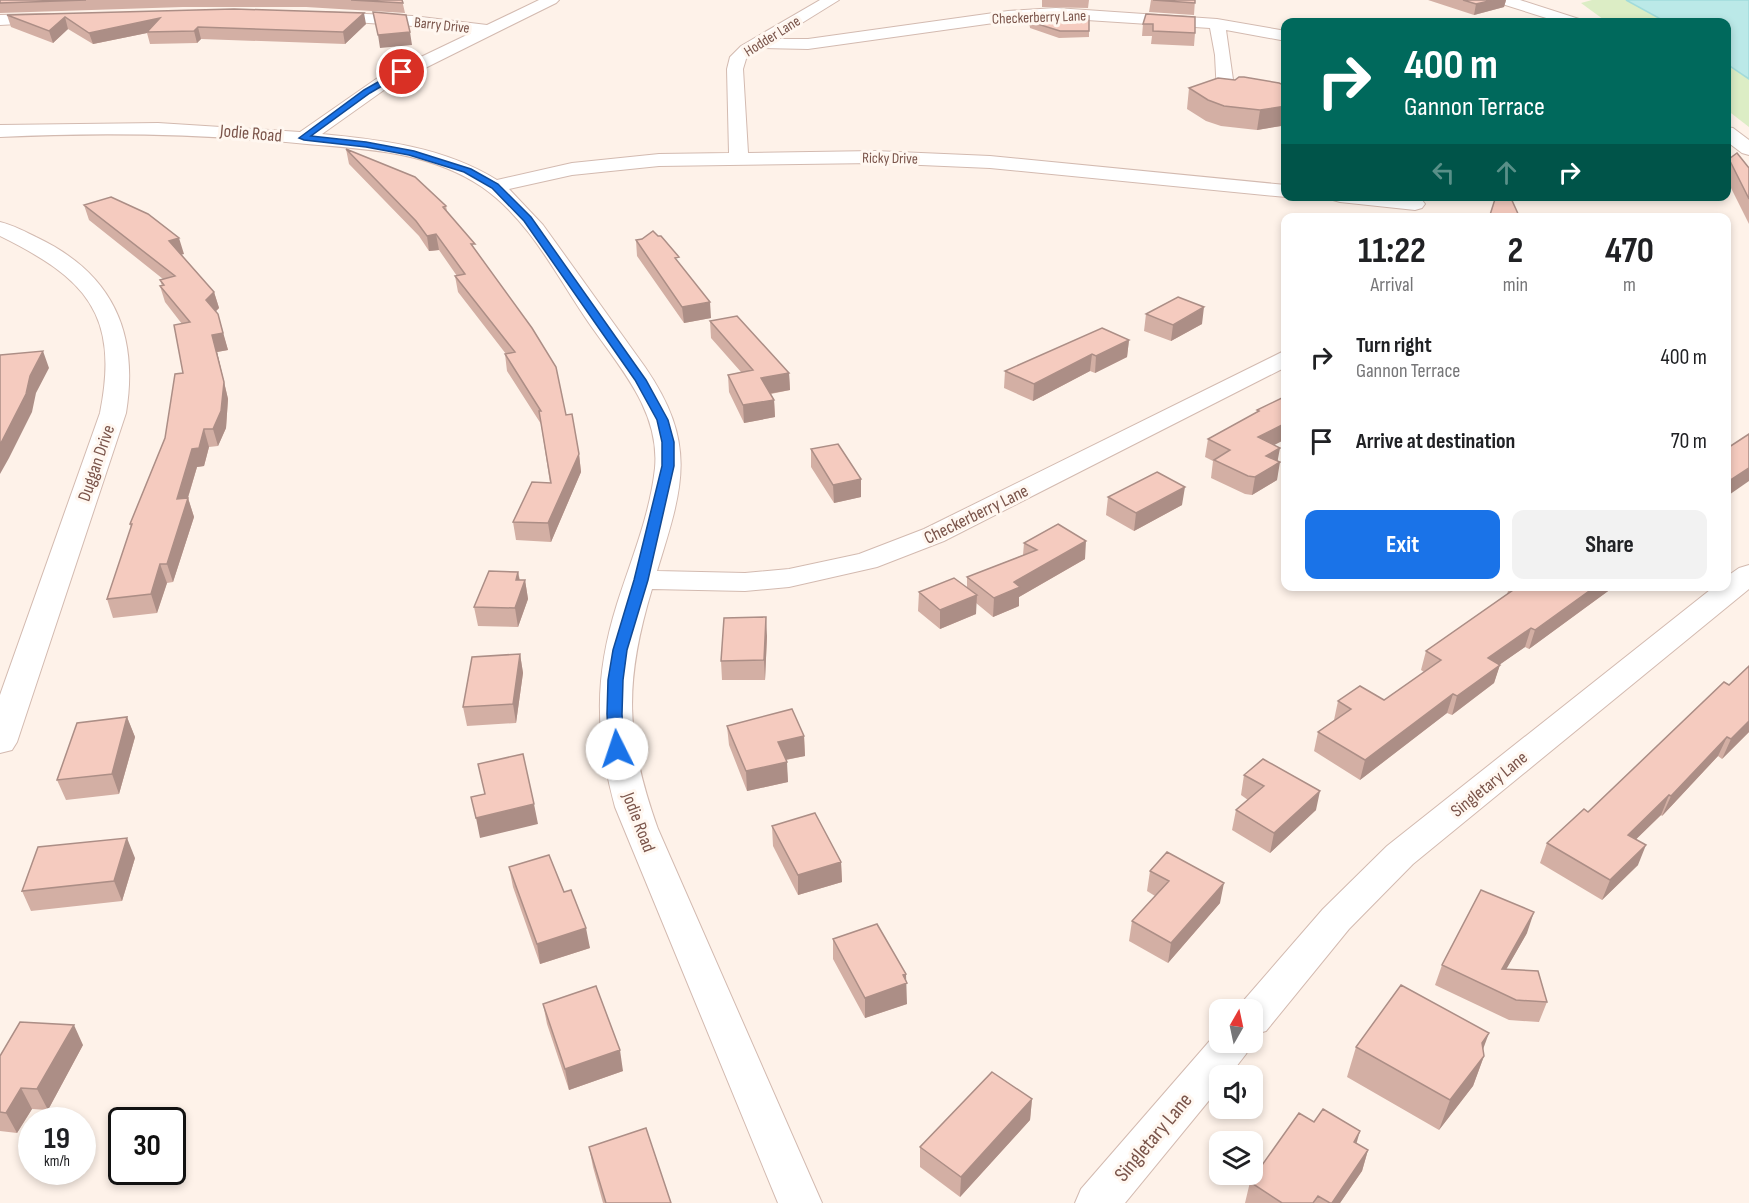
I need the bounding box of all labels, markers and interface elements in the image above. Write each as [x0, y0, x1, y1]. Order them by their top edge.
street label: Checkerberry Lane [991, 6, 1087, 29]
street label: Hodder Lane [741, 12, 804, 61]
street label: Barry Drive [413, 13, 471, 38]
text: 400 m [1404, 40, 1498, 91]
icon: right [1305, 42, 1383, 120]
pin [376, 46, 427, 97]
icon: arrive [385, 55, 418, 88]
text: Gannon Terrace [1404, 91, 1545, 123]
street label: Jodie Road [218, 120, 283, 147]
street label: Ricky Drive [862, 149, 918, 168]
icon: left [1427, 156, 1460, 189]
icon: ahead [1490, 156, 1523, 189]
icon: right [1553, 156, 1586, 189]
text: 11:22 [1358, 230, 1426, 273]
text: 2 [1508, 230, 1523, 273]
text: 470 [1605, 230, 1654, 273]
text: Arrival [1370, 273, 1413, 297]
text: min [1503, 273, 1528, 297]
text: m [1623, 273, 1636, 297]
text: Turn right [1356, 332, 1432, 359]
icon: right [1305, 341, 1338, 374]
text: 400 m [1661, 344, 1707, 371]
text: Gannon Terrace [1356, 359, 1460, 383]
street label: Duggan Drive [74, 422, 119, 504]
icon: arrive [1305, 425, 1338, 458]
text: Arrive at destination [1356, 428, 1515, 455]
text: 70 m [1671, 428, 1707, 455]
street label: Checkerberry Lane [921, 480, 1032, 549]
button: Exit [1305, 510, 1500, 579]
button: Share [1512, 510, 1707, 579]
position arrow [585, 717, 649, 781]
street label: Singletary Lane [1447, 747, 1532, 822]
street label: Jodie Road [617, 788, 659, 855]
north arrow [1209, 999, 1263, 1053]
map controls [1209, 999, 1263, 1185]
button: sound [1209, 1065, 1263, 1119]
street label: Singletary Lane [1109, 1088, 1198, 1187]
speed limit sign: 30 [108, 1107, 186, 1185]
text: 19 [44, 1121, 70, 1157]
button: layers [1209, 1131, 1263, 1185]
text: km/h [44, 1152, 70, 1171]

